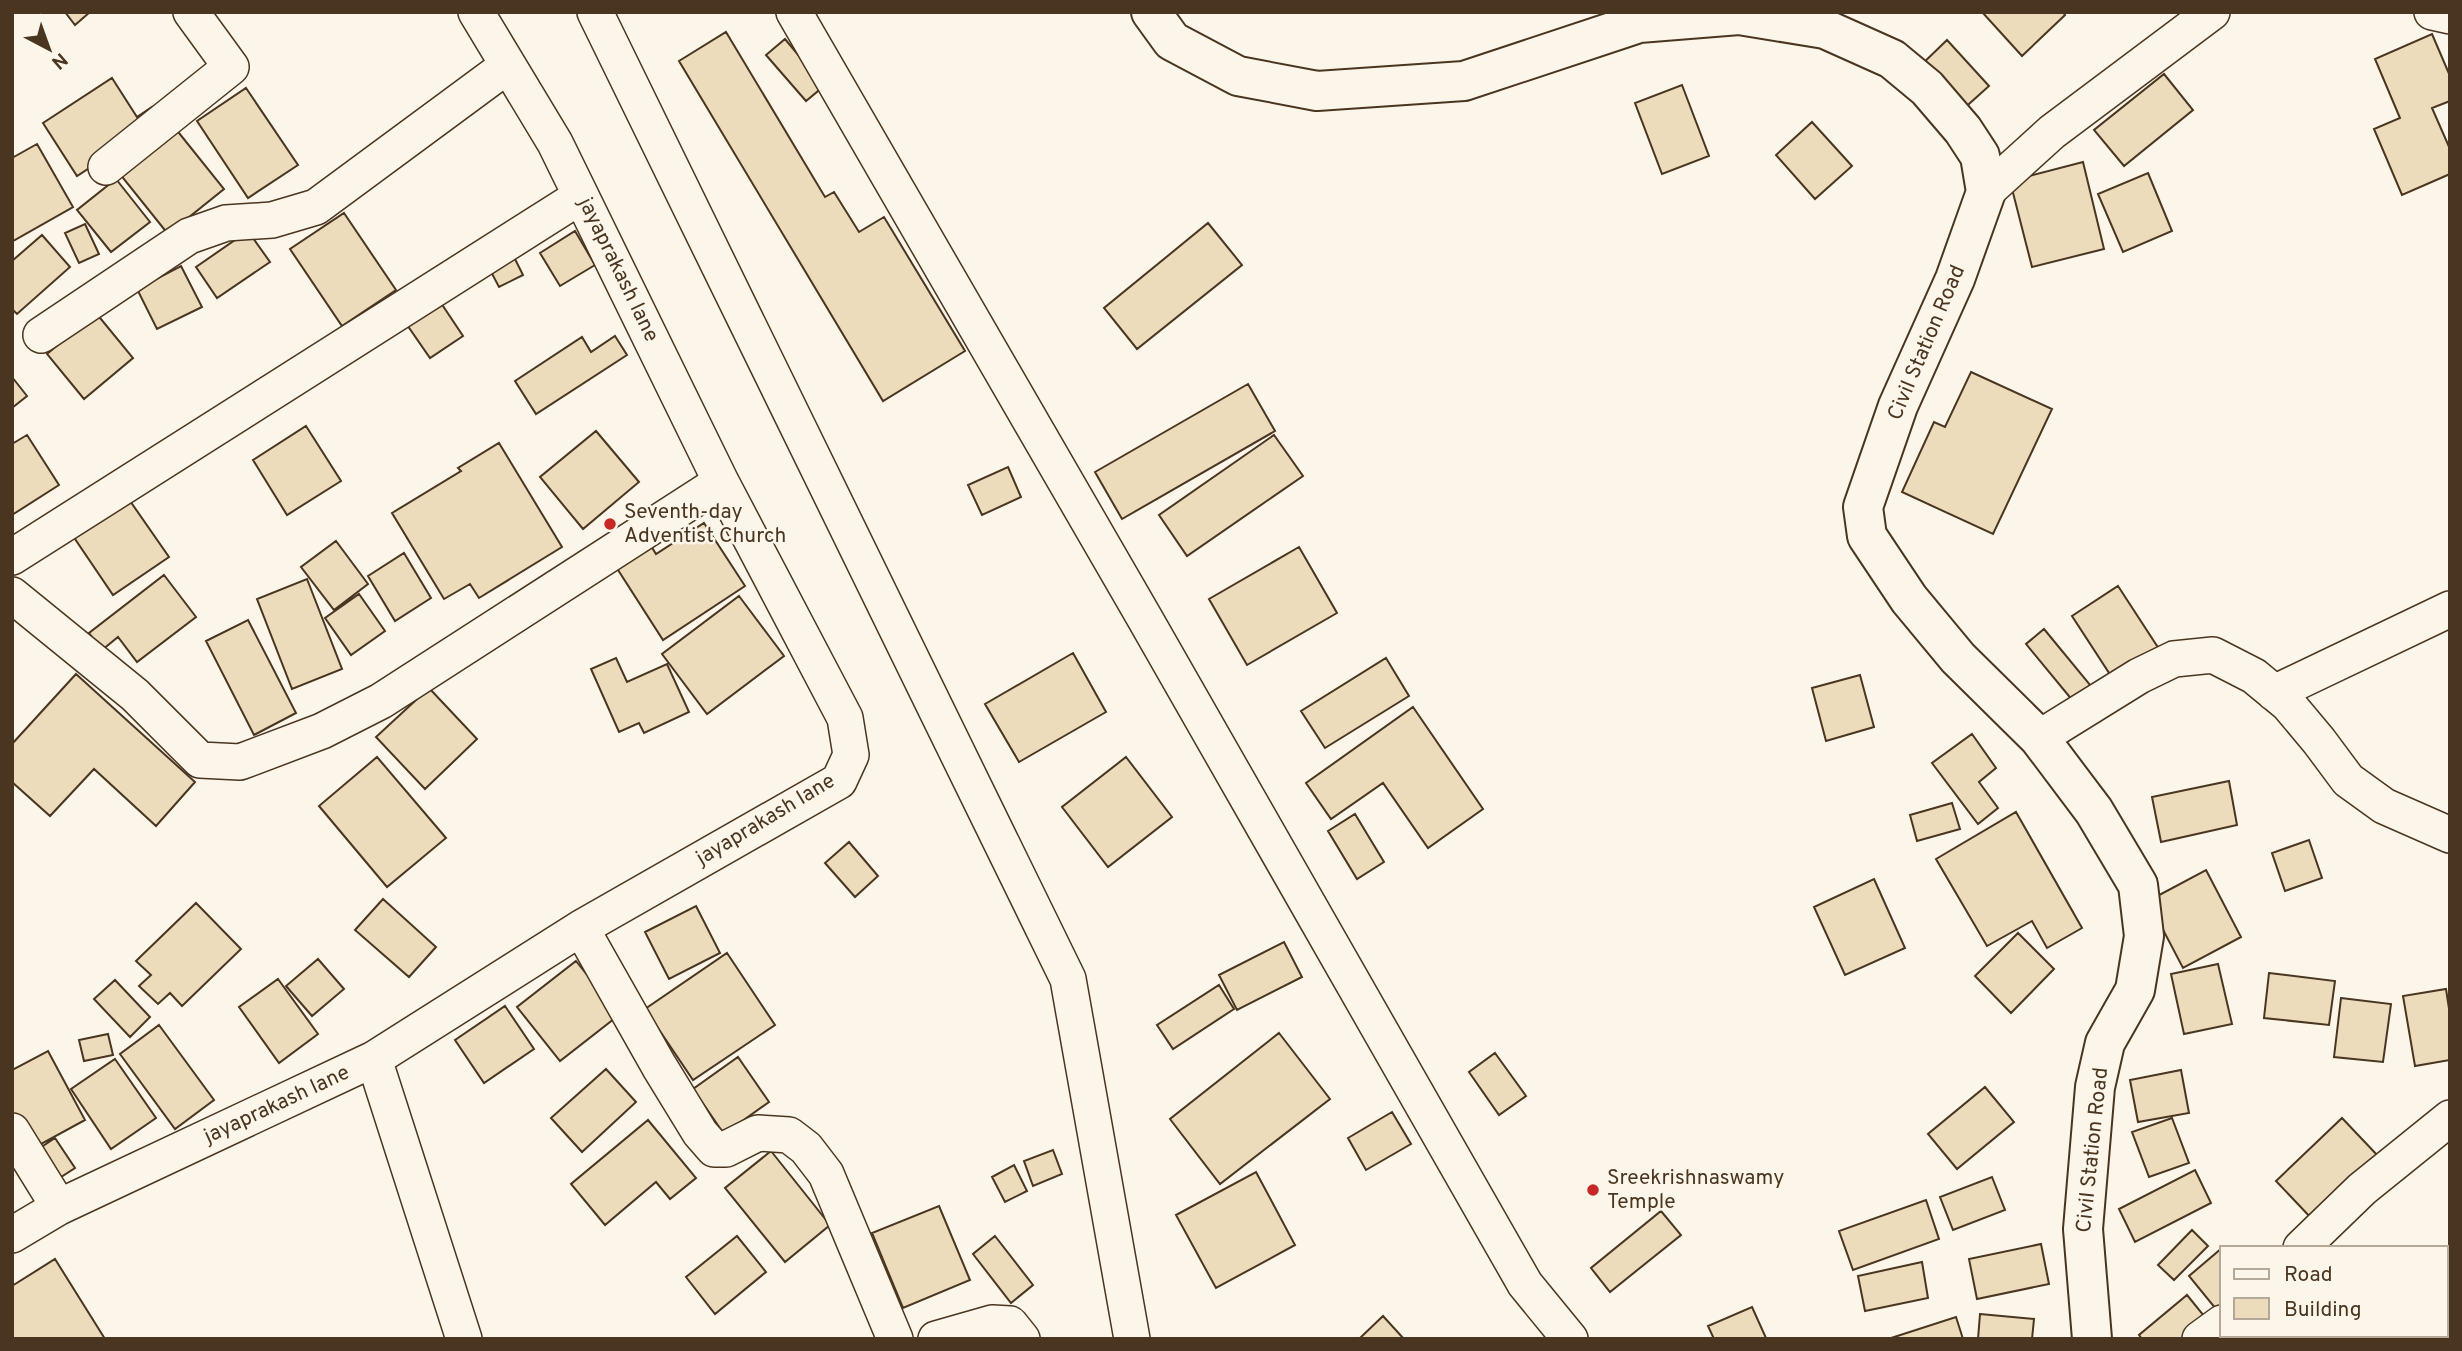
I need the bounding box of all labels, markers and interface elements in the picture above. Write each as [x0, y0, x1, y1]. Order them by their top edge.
north arrow [14, 14, 84, 84]
text: N [46, 47, 72, 74]
street label: jayaprakash lane [571, 192, 665, 347]
street label: Civil Station Road [1882, 261, 1972, 425]
place label: Seventh-day Adventist Church [624, 499, 786, 550]
marker: Seventh-day Adventist Church [602, 516, 618, 532]
street label: jayaprakash lane [691, 768, 840, 873]
street label: jayaprakash lane [199, 1059, 354, 1151]
street label: Civil Station Road [2071, 1066, 2115, 1234]
place label: Sreekrishnaswamy Temple [1607, 1165, 1784, 1216]
marker: Sreekrishnaswamy Temple [1585, 1182, 1601, 1198]
legend [2220, 1246, 2448, 1337]
text: Road [2284, 1262, 2333, 1289]
text: Building [2284, 1297, 2362, 1324]

